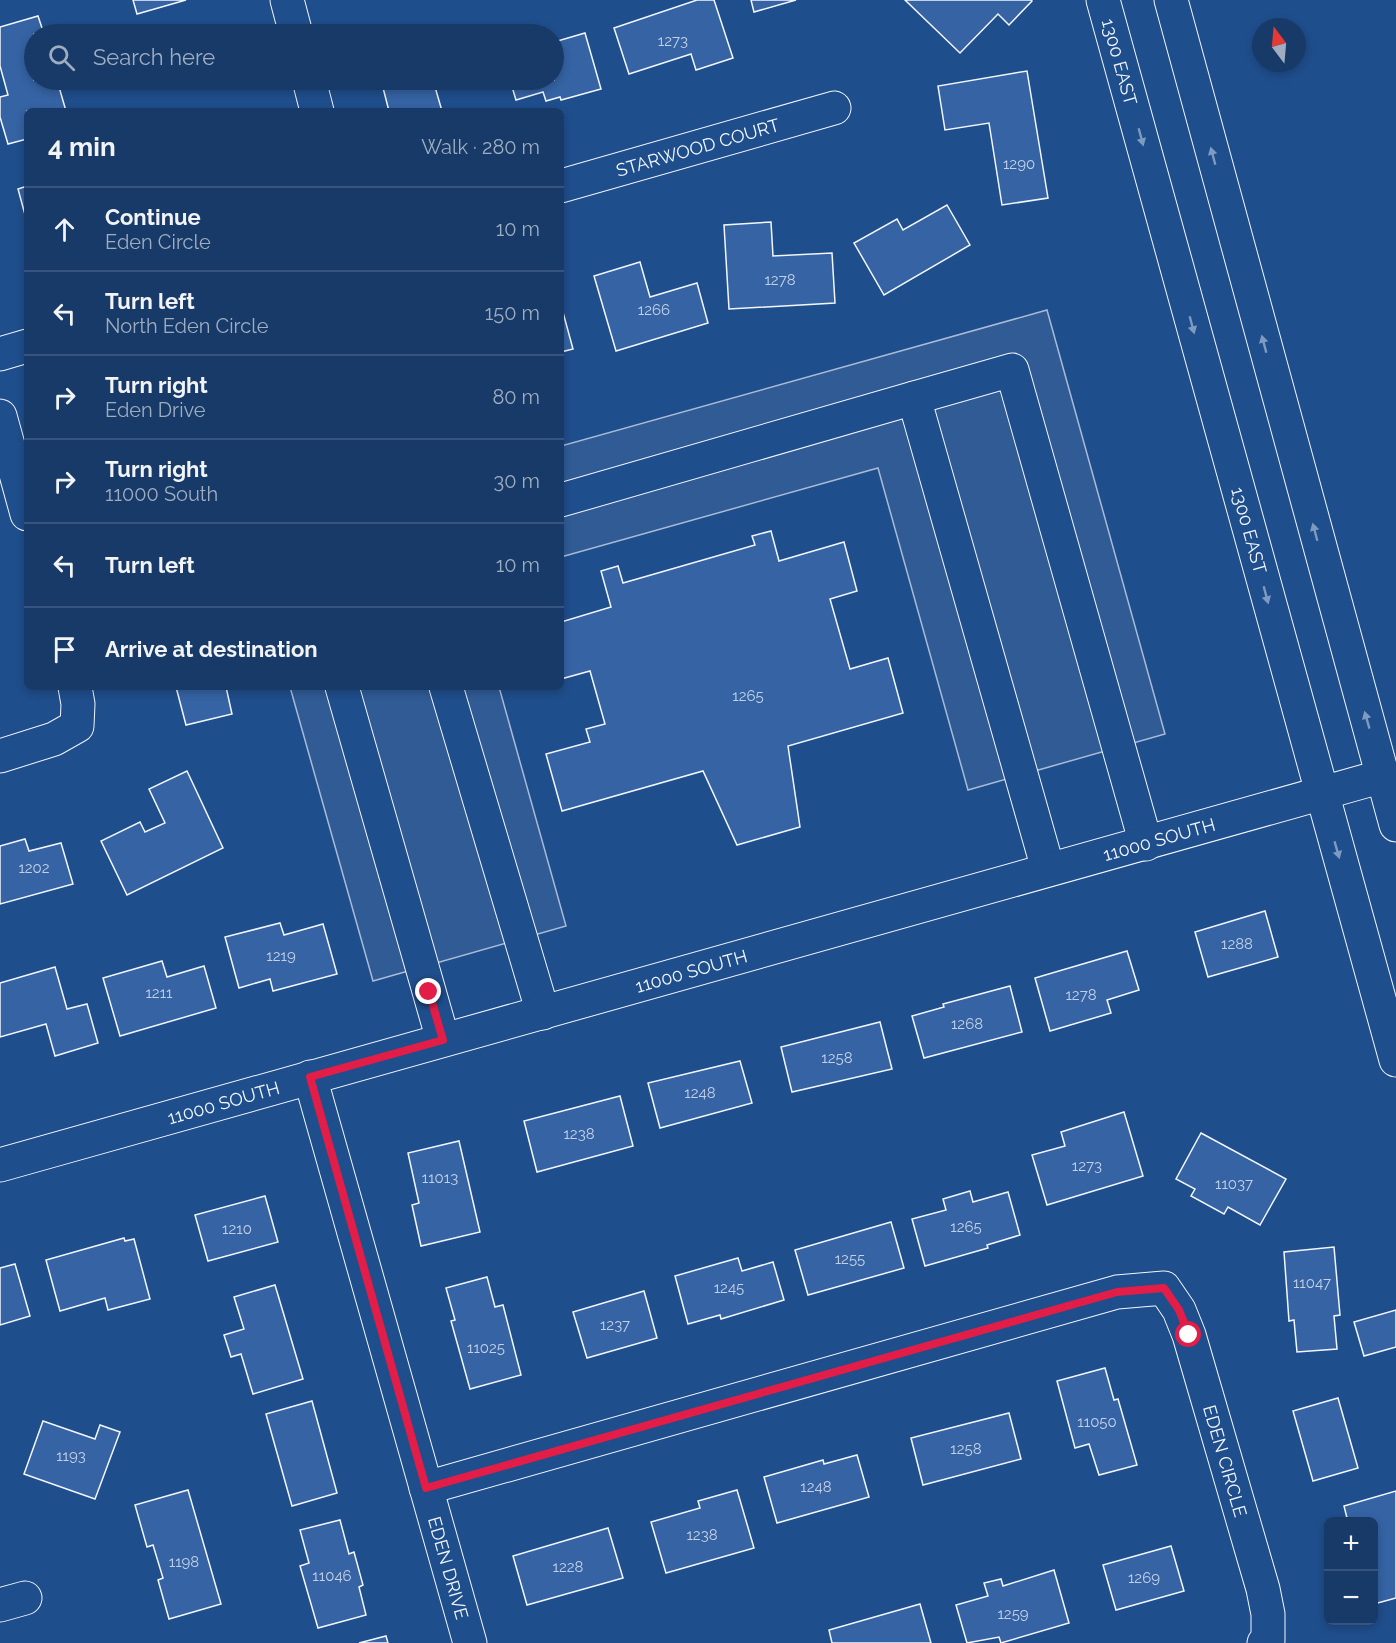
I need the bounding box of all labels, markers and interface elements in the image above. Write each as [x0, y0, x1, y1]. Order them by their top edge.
street label: 1300 EAST [1098, 16, 1142, 107]
north arrow [1252, 18, 1306, 72]
search box [24, 24, 564, 90]
house number: 1273 [658, 32, 688, 50]
icon: search [45, 41, 78, 74]
text: Search here [93, 44, 215, 70]
street label: STARWOOD COURT [613, 114, 782, 180]
one-way arrow [1137, 129, 1146, 147]
text: 4 min [48, 132, 116, 162]
text: Walk · 280 m [421, 135, 540, 159]
one-way arrow [1208, 146, 1218, 165]
house number: 1290 [1003, 155, 1035, 173]
text: Continue [105, 204, 201, 230]
icon: ahead [48, 213, 81, 246]
text: 10 m [496, 217, 540, 241]
text: Eden Circle [105, 230, 211, 254]
house number: 1278 [764, 271, 796, 289]
text: Turn left [105, 288, 195, 314]
icon: left [48, 297, 81, 330]
text: 150 m [485, 301, 540, 325]
house number: 1266 [638, 301, 670, 319]
text: North Eden Circle [105, 314, 268, 338]
one-way arrow [1188, 316, 1198, 335]
one-way arrow [1259, 335, 1268, 353]
text: Turn right [105, 372, 208, 398]
icon: right [48, 381, 81, 414]
text: 80 m [492, 385, 540, 409]
text: Eden Drive [105, 398, 206, 422]
text: Turn right [105, 456, 208, 482]
icon: right [48, 465, 81, 498]
text: 30 m [494, 469, 540, 493]
text: 11000 South [105, 482, 218, 506]
street label: 1300 EAST [1228, 485, 1271, 576]
one-way arrow [1310, 523, 1319, 541]
icon: left [48, 549, 81, 582]
text: Turn left [105, 552, 195, 578]
text: 10 m [496, 553, 540, 577]
one-way arrow [1262, 586, 1271, 604]
icon: arrive [48, 633, 81, 666]
text: Arrive at destination [105, 636, 318, 662]
house number: 1265 [732, 687, 764, 705]
one-way arrow [1362, 711, 1371, 729]
street label: 11000 SOUTH [1101, 813, 1217, 865]
one-way arrow [1333, 841, 1342, 859]
house number: 1202 [18, 859, 50, 877]
house number: 1288 [1221, 935, 1253, 953]
street label: 11000 SOUTH [633, 945, 750, 996]
house number: 1219 [266, 947, 296, 965]
route end [415, 978, 441, 1004]
house number: 1211 [145, 984, 173, 1002]
house number: 1278 [1065, 986, 1097, 1004]
house number: 1268 [951, 1015, 983, 1033]
house number: 1258 [821, 1049, 853, 1067]
street label: 11000 SOUTH [165, 1076, 282, 1128]
house number: 1248 [684, 1084, 716, 1102]
house number: 1238 [563, 1125, 595, 1143]
house number: 1273 [1072, 1157, 1102, 1175]
house number: 11013 [422, 1169, 458, 1187]
house number: 11037 [1215, 1175, 1253, 1193]
house number: 1265 [950, 1218, 982, 1236]
house number: 1210 [222, 1220, 252, 1238]
house number: 1255 [835, 1250, 865, 1268]
house number: 11047 [1293, 1274, 1331, 1292]
house number: 1245 [714, 1279, 744, 1297]
house number: 1237 [600, 1316, 630, 1334]
route start [1175, 1321, 1201, 1347]
house number: 11025 [467, 1339, 505, 1357]
street label: EDEN CIRCLE [1199, 1402, 1252, 1519]
house number: 11050 [1077, 1413, 1117, 1431]
house number: 1258 [950, 1440, 982, 1458]
house number: 1193 [56, 1447, 86, 1465]
house number: 1248 [800, 1478, 832, 1496]
street label: EDEN DRIVE [424, 1514, 473, 1621]
map controls [1324, 1517, 1378, 1625]
button: + [1324, 1517, 1378, 1571]
house number: 1238 [686, 1526, 718, 1544]
house number: 1198 [169, 1553, 199, 1571]
house number: 1228 [553, 1558, 584, 1576]
house number: 11046 [312, 1567, 352, 1585]
house number: 1269 [1128, 1569, 1160, 1587]
button: − [1324, 1571, 1378, 1625]
house number: 1259 [997, 1605, 1029, 1623]

